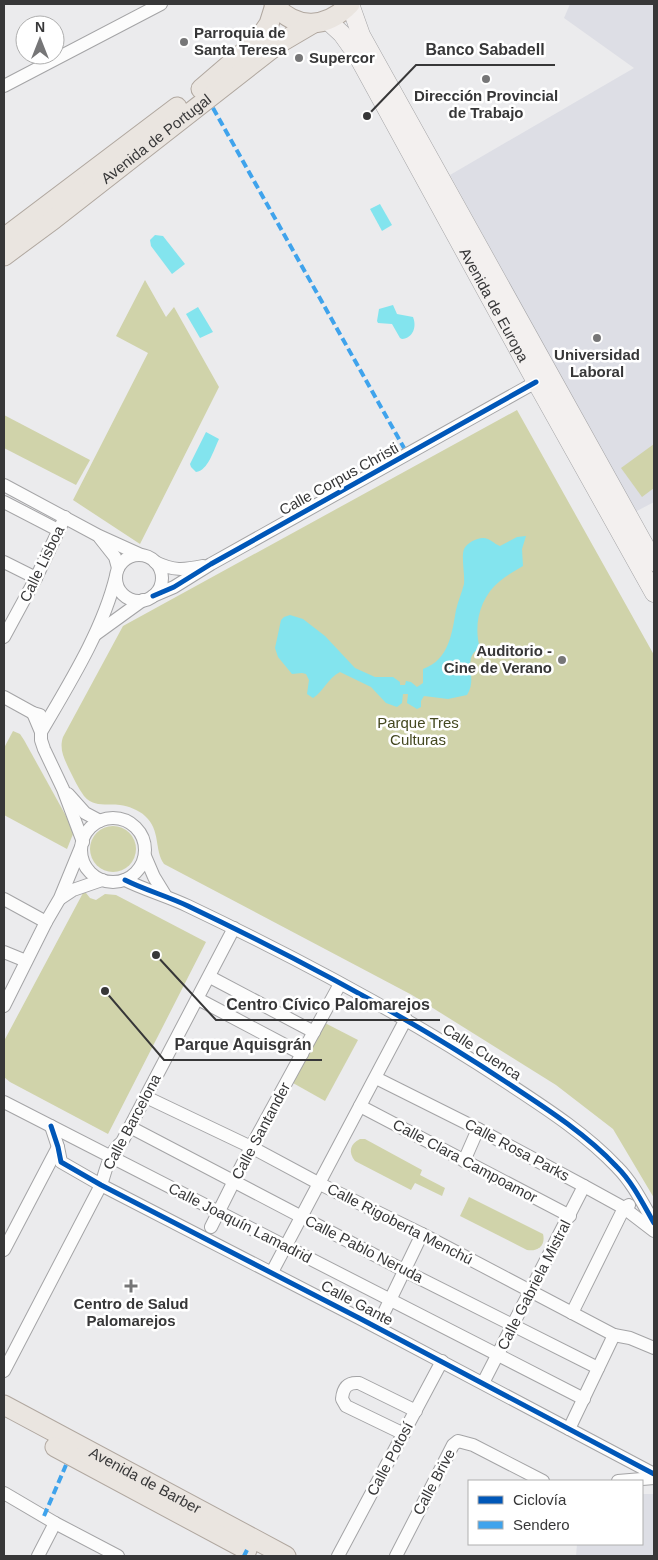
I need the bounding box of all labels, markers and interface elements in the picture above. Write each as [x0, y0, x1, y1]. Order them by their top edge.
north arrow [15, 15, 65, 65]
text: N [35, 19, 45, 35]
place label: Parroquia de Santa Teresa [194, 24, 287, 58]
callout: Banco Sabadell [416, 34, 555, 65]
marker: Parroquia de Santa Teresa [178, 36, 190, 48]
text: Banco Sabadell [425, 41, 545, 58]
place label: Supercor [309, 49, 375, 66]
marker: Supercor [293, 52, 305, 64]
marker: Dirección Provincial de Trabajo [480, 73, 492, 85]
place label: Dirección Provincial de Trabajo [414, 87, 558, 121]
street label: Avenida de Portugal [98, 90, 214, 187]
street label: Avenida de Europa [456, 245, 533, 365]
marker: Universidad Laboral [591, 332, 603, 344]
place label: Universidad Laboral [554, 346, 640, 380]
street label: Calle Corpus Christi [276, 439, 401, 518]
street label: Calle Lisboa [16, 522, 68, 605]
place label: Auditorio - Cine de Verano [444, 642, 552, 676]
marker: Auditorio - Cine de Verano [556, 654, 568, 666]
park label: Parque Tres Culturas [377, 714, 459, 748]
callout: Centro Cívico Palomarejos [216, 989, 440, 1020]
text: Centro Cívico Palomarejos [226, 996, 430, 1013]
street label: Calle Cuenca [440, 1020, 525, 1084]
callout: Parque Aquisgrán [164, 1029, 322, 1060]
text: Parque Aquisgrán [174, 1036, 312, 1053]
street label: Calle Barcelona [99, 1070, 164, 1173]
street label: Calle Santander [228, 1079, 293, 1182]
street label: Calle Clara Campoamor [390, 1115, 540, 1206]
street label: Calle Rosa Parks [462, 1115, 572, 1184]
street label: Calle Joaquín Lamadrid [166, 1179, 315, 1266]
street label: Calle Rigoberta Menchú [325, 1179, 476, 1268]
street label: Calle Pablo Neruda [302, 1211, 427, 1286]
street label: Calle Gabriela Mistral [493, 1217, 574, 1353]
street label: Calle Gante [318, 1276, 396, 1329]
marker: Centro de Salud Palomarejos [124, 1279, 138, 1293]
place label: Centro de Salud Palomarejos [73, 1295, 189, 1329]
street label: Calle Potosí [363, 1418, 416, 1498]
street label: Avenida de Barber [87, 1443, 204, 1517]
street label: Calle Brive [409, 1446, 458, 1518]
legend [468, 1480, 643, 1545]
text: Ciclovía [513, 1491, 567, 1508]
text: Sendero [513, 1516, 570, 1533]

